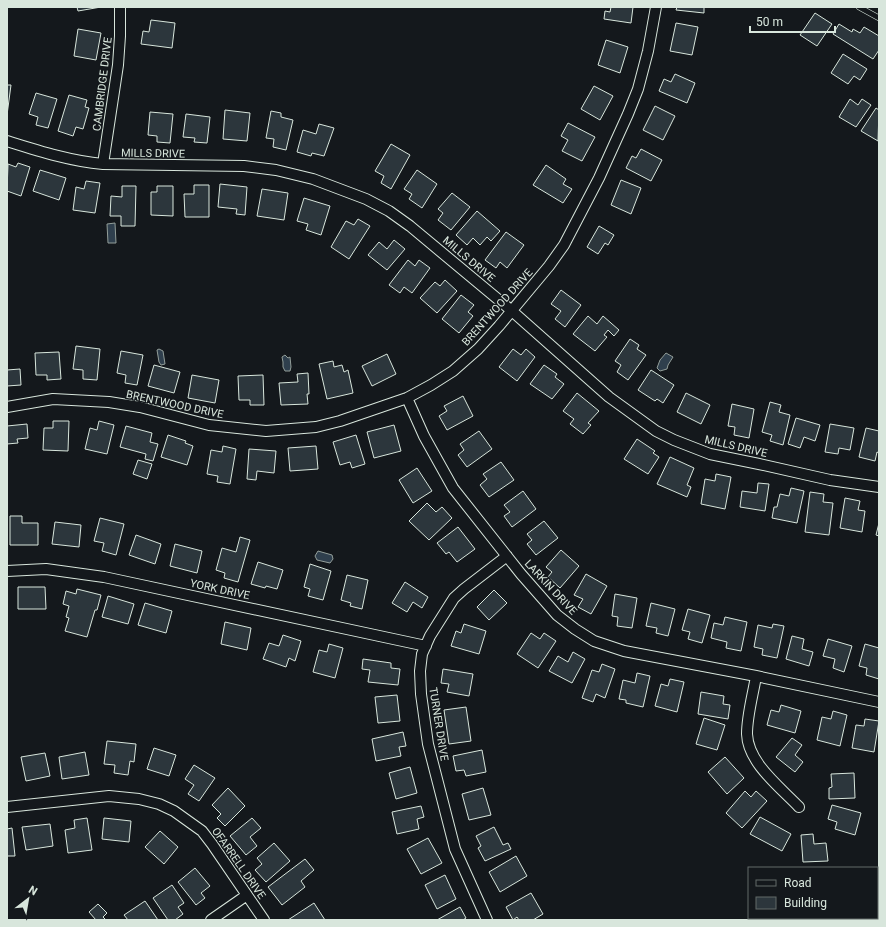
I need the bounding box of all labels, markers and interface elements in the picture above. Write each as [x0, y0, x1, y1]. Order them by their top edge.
scale bar [750, 8, 835, 34]
text: 50 m [756, 15, 783, 29]
street label: CAMBRIDGE DRIVE [90, 36, 115, 132]
street label: MILLS DRIVE [121, 146, 185, 161]
street label: MILLS DRIVE [440, 234, 497, 285]
street label: BRENTWOOD DRIVE [459, 266, 535, 349]
street label: BRENTWOOD DRIVE [125, 388, 225, 421]
street label: MILLS DRIVE [703, 433, 769, 460]
street label: LARKIN DRIVE [522, 557, 579, 618]
street label: YORK DRIVE [189, 577, 251, 602]
street label: TURNER DRIVE [426, 686, 451, 762]
street label: OFARRELL DRIVE [209, 825, 268, 902]
legend [748, 867, 878, 919]
text: Road [784, 876, 812, 890]
north arrow [8, 879, 48, 919]
text: N [26, 883, 40, 899]
text: Building [784, 896, 827, 910]

